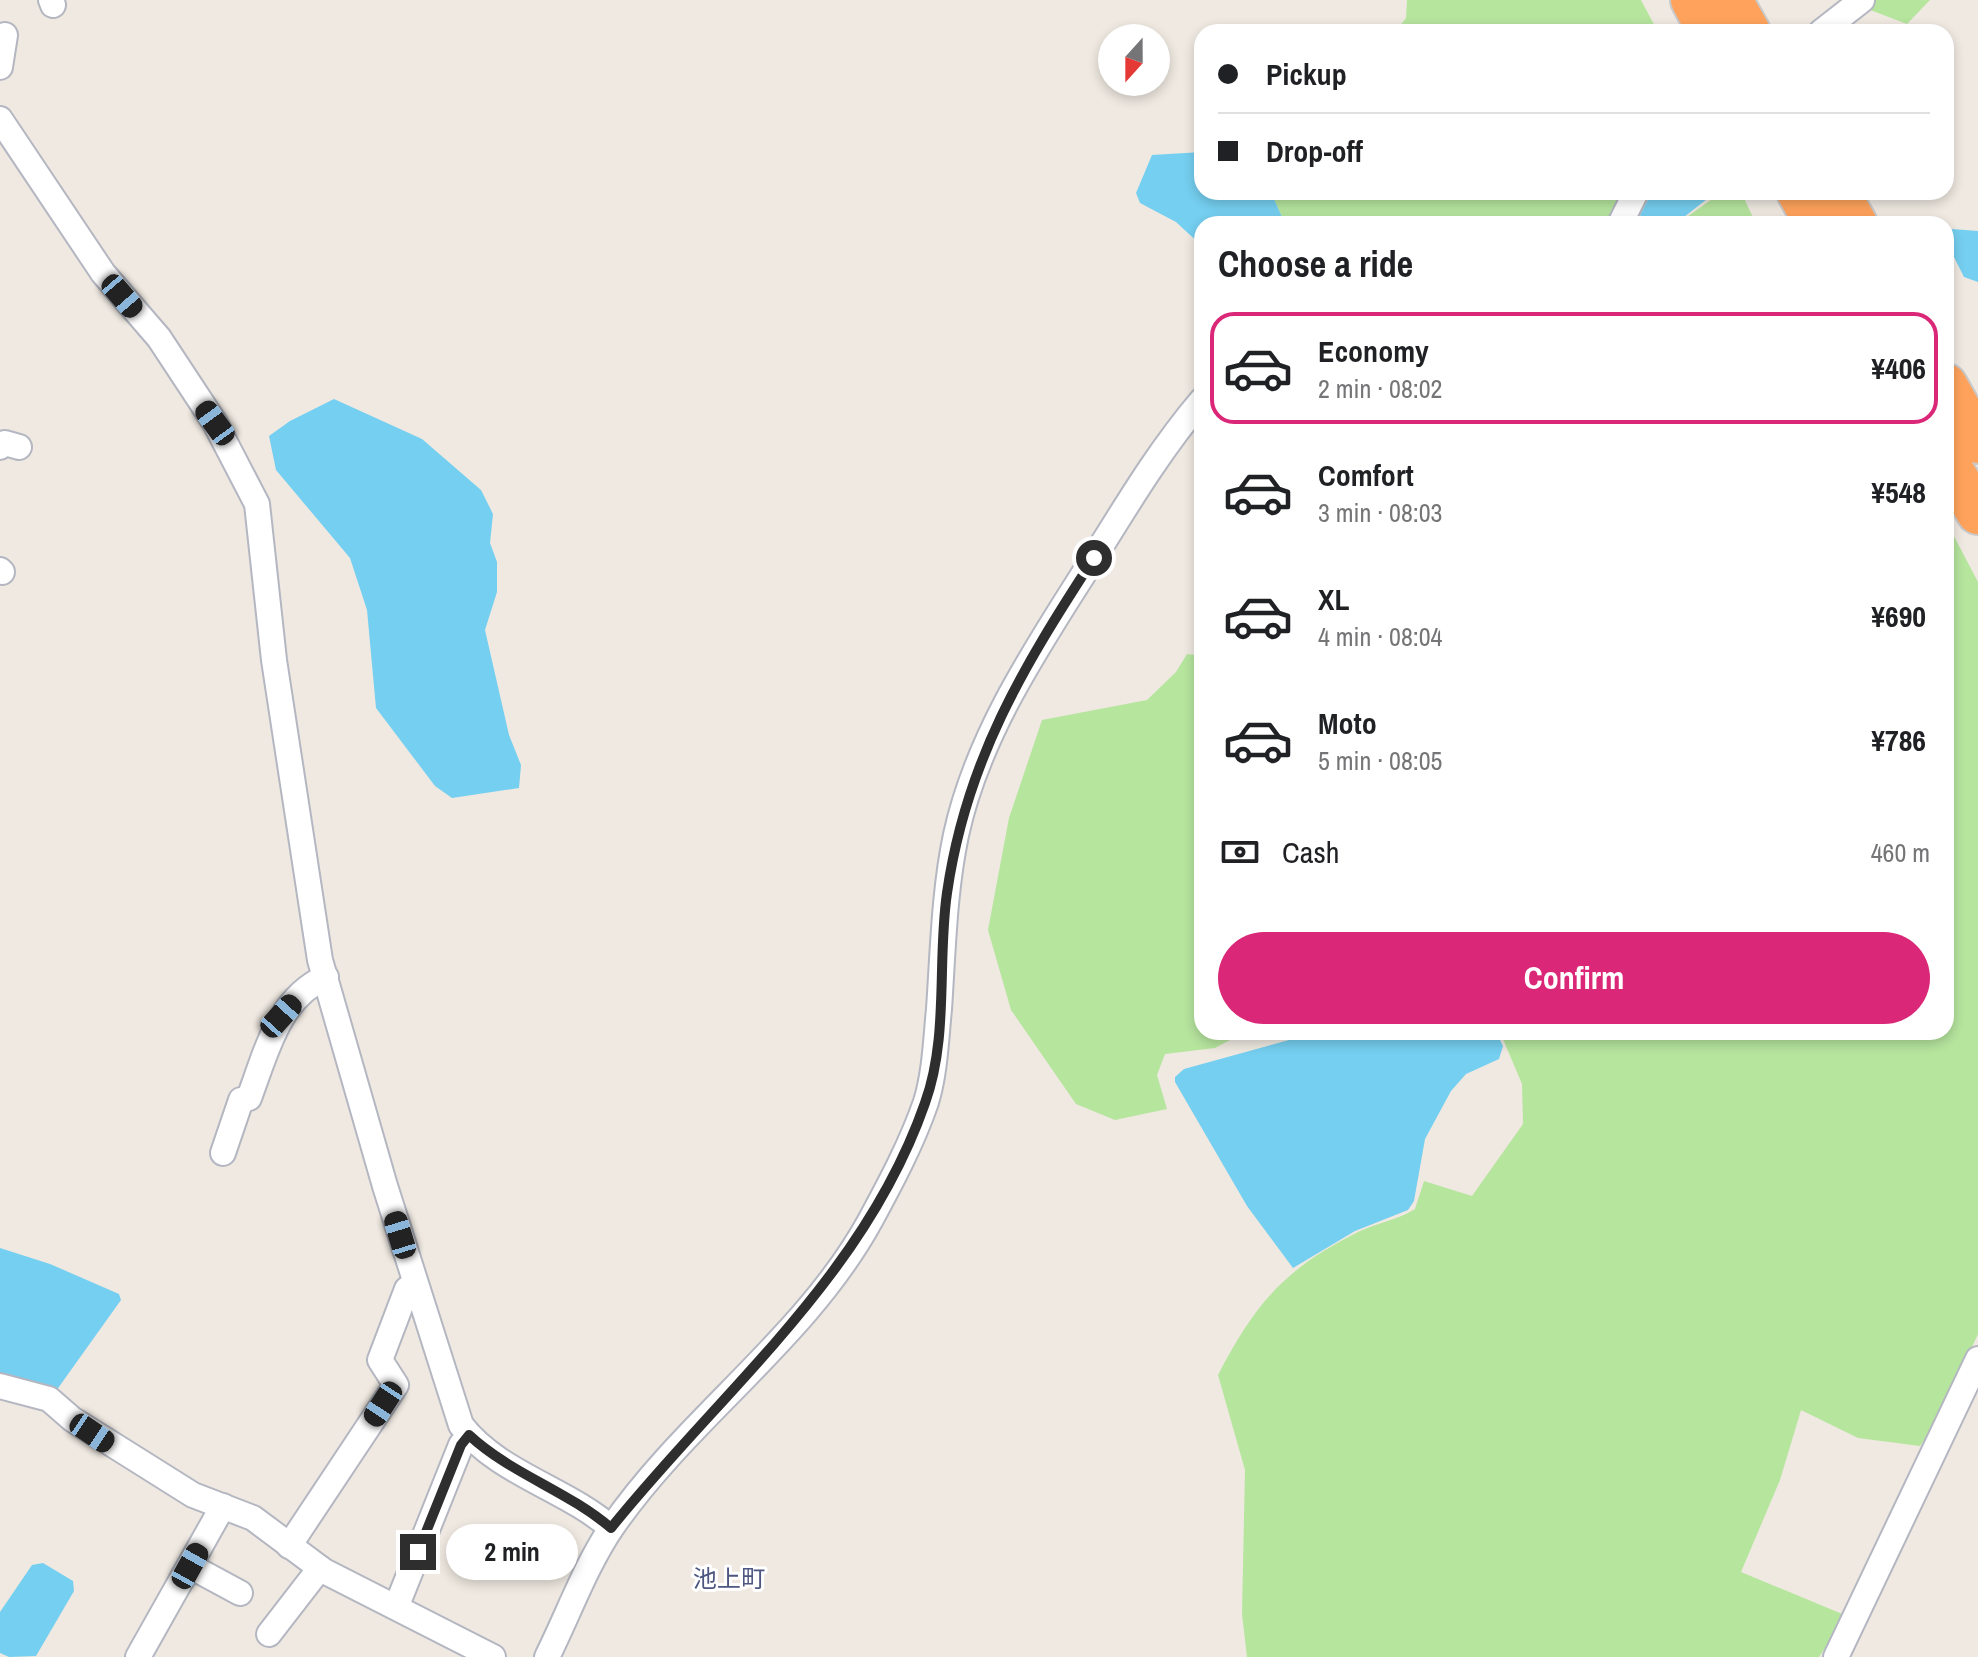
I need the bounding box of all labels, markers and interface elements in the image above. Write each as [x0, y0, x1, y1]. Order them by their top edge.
north arrow [1098, 24, 1170, 96]
map controls [1098, 24, 1170, 96]
text: Pickup [1266, 54, 1347, 94]
text: Drop-off [1266, 131, 1363, 171]
text: Choose a ride [1218, 240, 1413, 288]
car [97, 270, 147, 322]
text: Economy [1318, 331, 1429, 371]
icon: car [1222, 332, 1294, 404]
text: ¥406 [1871, 348, 1926, 388]
text: 2 min · 08:02 [1318, 371, 1442, 406]
car [191, 397, 239, 449]
text: Comfort [1318, 455, 1414, 495]
icon: car [1222, 456, 1294, 528]
text: ¥548 [1871, 472, 1926, 512]
text: 3 min · 08:03 [1318, 495, 1442, 530]
route start [1076, 540, 1112, 576]
text: XL [1318, 579, 1349, 619]
icon: car [1222, 580, 1294, 652]
text: ¥690 [1871, 596, 1926, 636]
text: 4 min · 08:04 [1318, 619, 1442, 654]
text: Moto [1318, 703, 1377, 743]
icon: car [1222, 704, 1294, 776]
text: ¥786 [1871, 720, 1926, 760]
text: 5 min · 08:05 [1318, 743, 1442, 778]
icon: cash [1218, 830, 1262, 874]
text: Cash [1282, 832, 1339, 872]
text: 460 m [1871, 835, 1930, 870]
button: Confirm [1218, 932, 1930, 1024]
car [256, 990, 306, 1042]
car [382, 1209, 418, 1261]
car [360, 1377, 406, 1431]
car [65, 1410, 119, 1456]
callout: 2 min [446, 1524, 578, 1580]
route end [400, 1534, 436, 1570]
text: 2 min [484, 1534, 540, 1569]
car [168, 1539, 212, 1593]
district label: 池上町 [693, 1562, 765, 1594]

